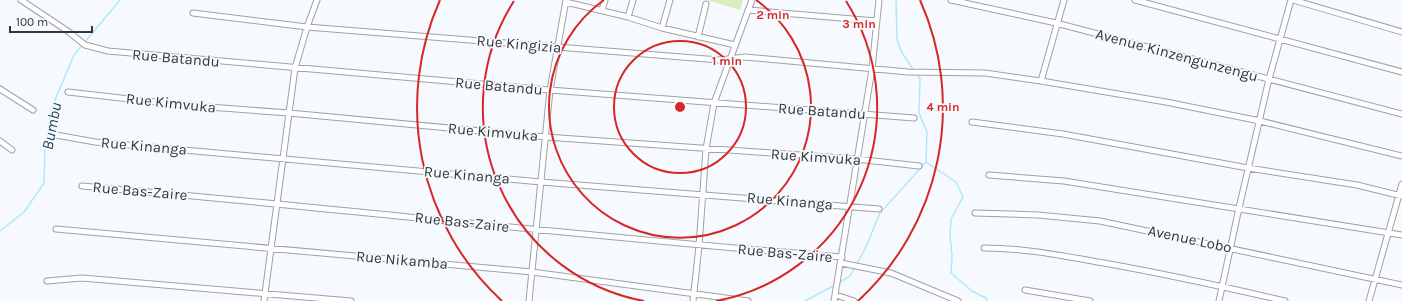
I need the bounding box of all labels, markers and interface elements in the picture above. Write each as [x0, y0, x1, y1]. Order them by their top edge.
scale bar [10, 8, 92, 34]
text: 2 min [756, 8, 790, 22]
text: 100 m [16, 15, 48, 29]
text: 3 min [842, 17, 876, 31]
street label: Avenue Kinzengunzengu [1094, 25, 1260, 85]
street label: Rue Kingizia [476, 31, 562, 57]
street label: Rue Batandu [131, 45, 221, 71]
text: 1 min [712, 54, 742, 68]
street label: Rue Batandu [454, 73, 544, 99]
street label: Rue Kimvuka [125, 89, 217, 117]
street label: Rue Batandu [777, 99, 867, 123]
centre of rings [673, 100, 687, 114]
text: 4 min [927, 100, 959, 114]
water label: Bumbu [38, 101, 65, 152]
street label: Rue Kimvuka [447, 119, 539, 145]
street label: Rue Kinanga [100, 133, 188, 159]
street label: Rue Kimvuka [770, 145, 862, 169]
street label: Rue Kinanga [423, 162, 511, 188]
street label: Rue Bas-Zaire [92, 178, 188, 204]
street label: Rue Kinanga [746, 188, 834, 214]
street label: Rue Bas-Zaire [414, 208, 510, 236]
street label: Avenue Lobo [1146, 221, 1234, 257]
street label: Rue Bas-Zaire [737, 240, 833, 266]
street label: Rue Nikamba [355, 247, 449, 273]

